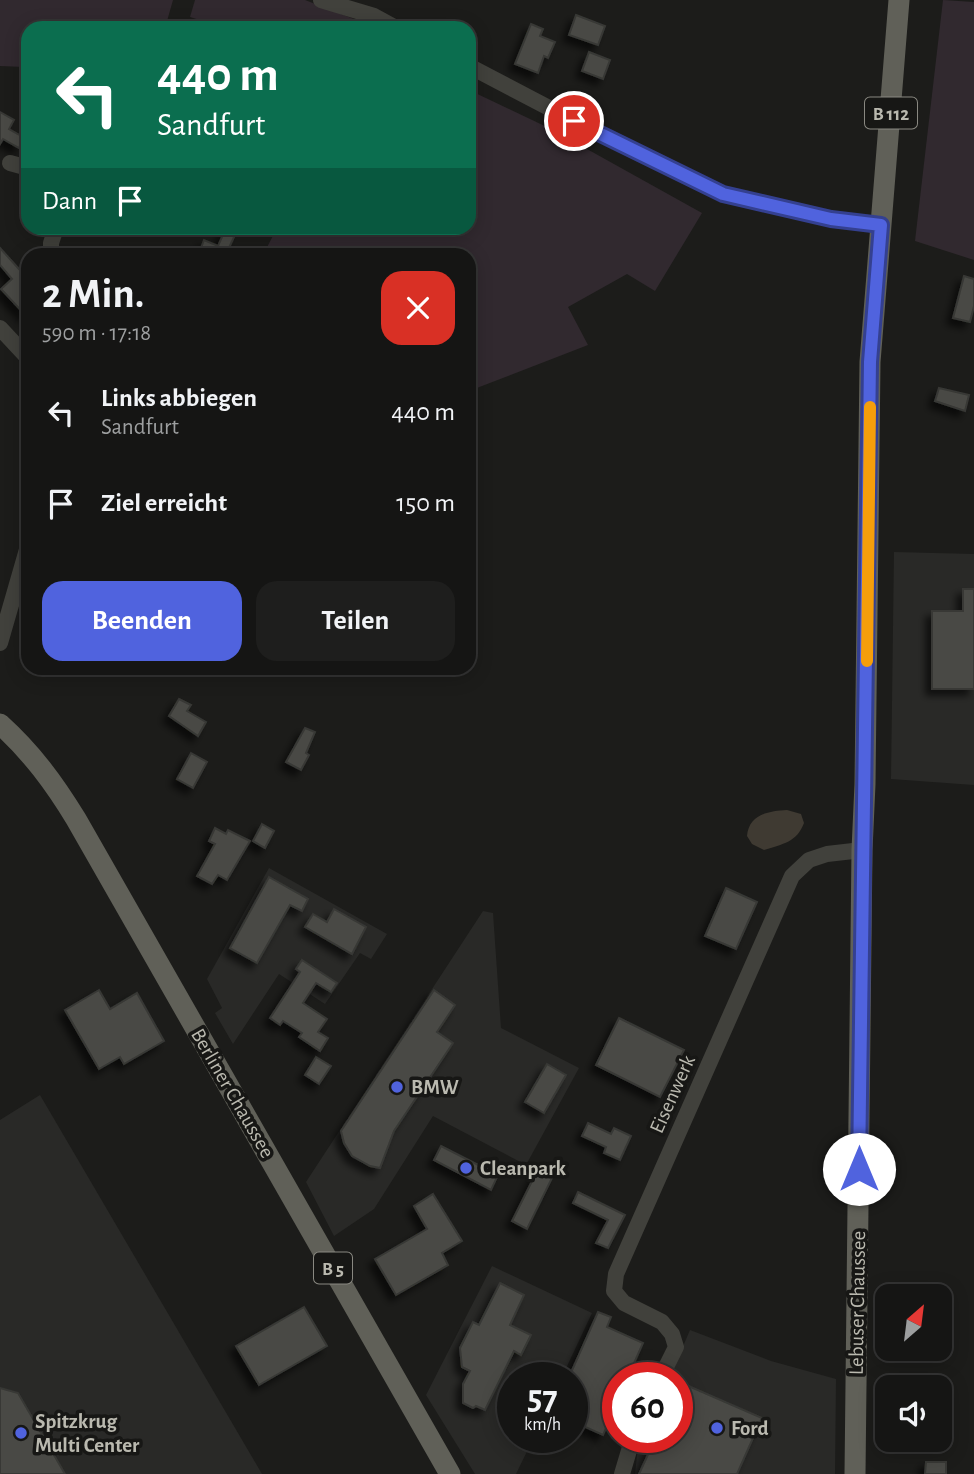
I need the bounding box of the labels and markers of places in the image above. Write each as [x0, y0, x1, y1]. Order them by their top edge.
pin [544, 91, 604, 151]
place label: BMW [411, 1077, 459, 1098]
marker: BMW [389, 1079, 405, 1095]
place label: Cleanpark [480, 1158, 566, 1179]
marker: Cleanpark [458, 1160, 474, 1176]
place label: Spitzkrug Multi Center [35, 1411, 140, 1456]
place label: Ford [731, 1418, 769, 1439]
marker: Ford [709, 1420, 725, 1436]
marker: Spitzkrug Multi Center [13, 1425, 29, 1441]

